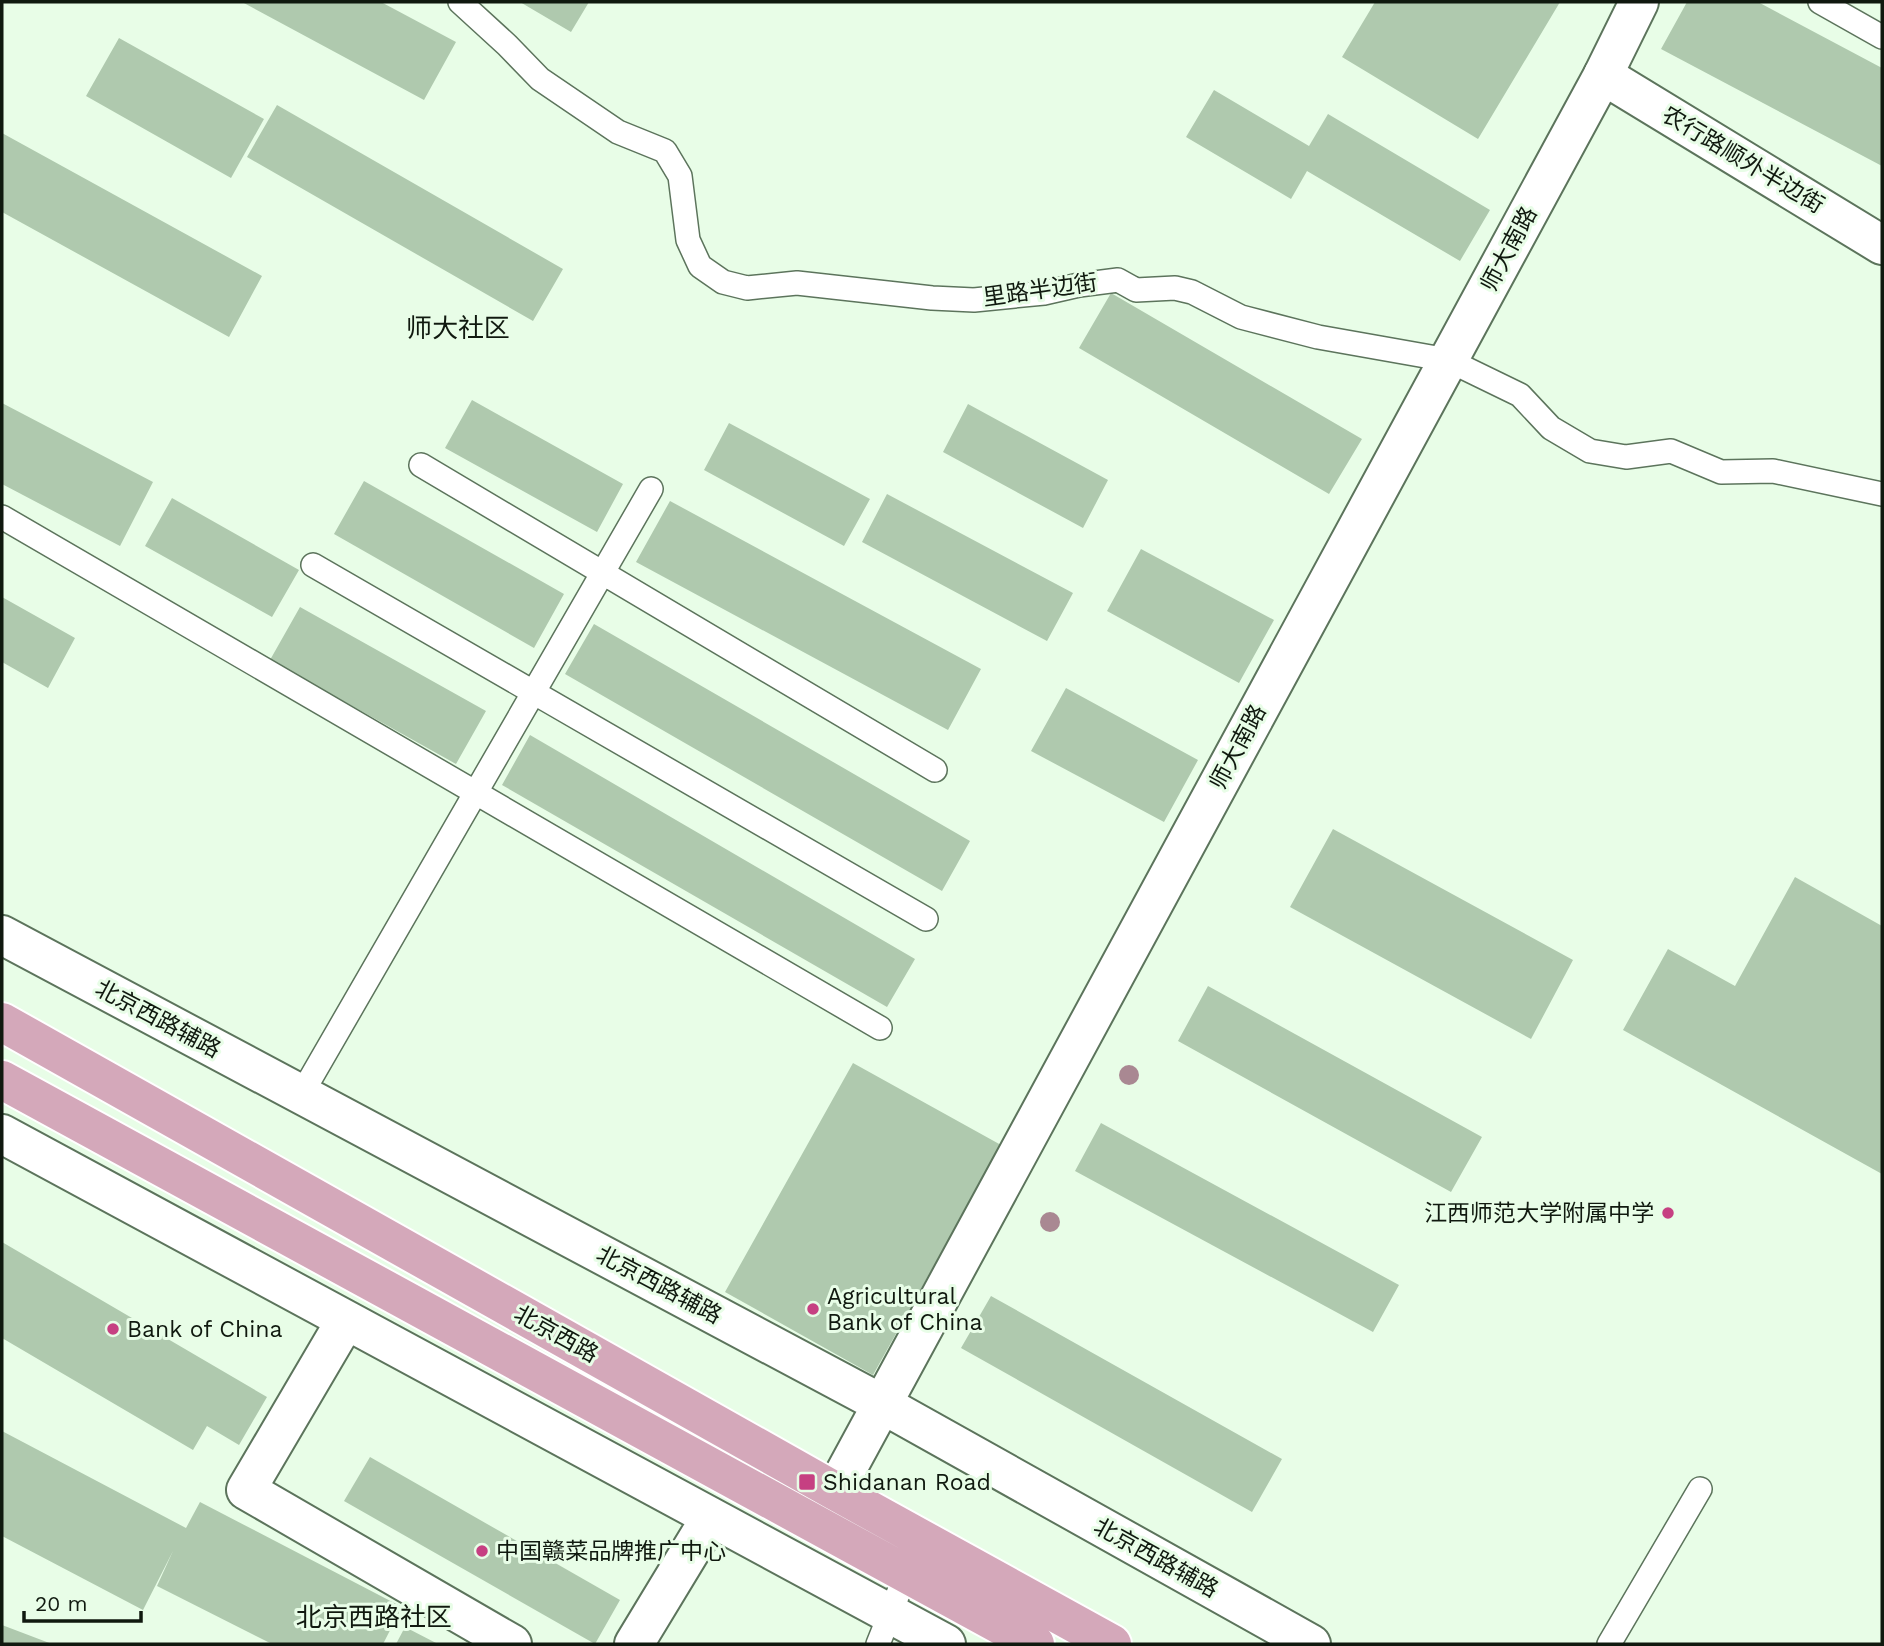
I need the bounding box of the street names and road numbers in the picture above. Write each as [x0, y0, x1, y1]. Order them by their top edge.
street label: 农行路顺外半边街 [1657, 101, 1829, 219]
street label: 师大南路 [1475, 202, 1543, 296]
street label: 里路半边街 [981, 269, 1099, 311]
street label: 师大南路 [1204, 700, 1272, 794]
street label: 北京西路辅路 [91, 975, 225, 1063]
street label: 北京西路辅路 [592, 1241, 726, 1329]
street label: 北京西路 [509, 1300, 603, 1368]
street label: 北京西路辅路 [1089, 1513, 1223, 1603]

